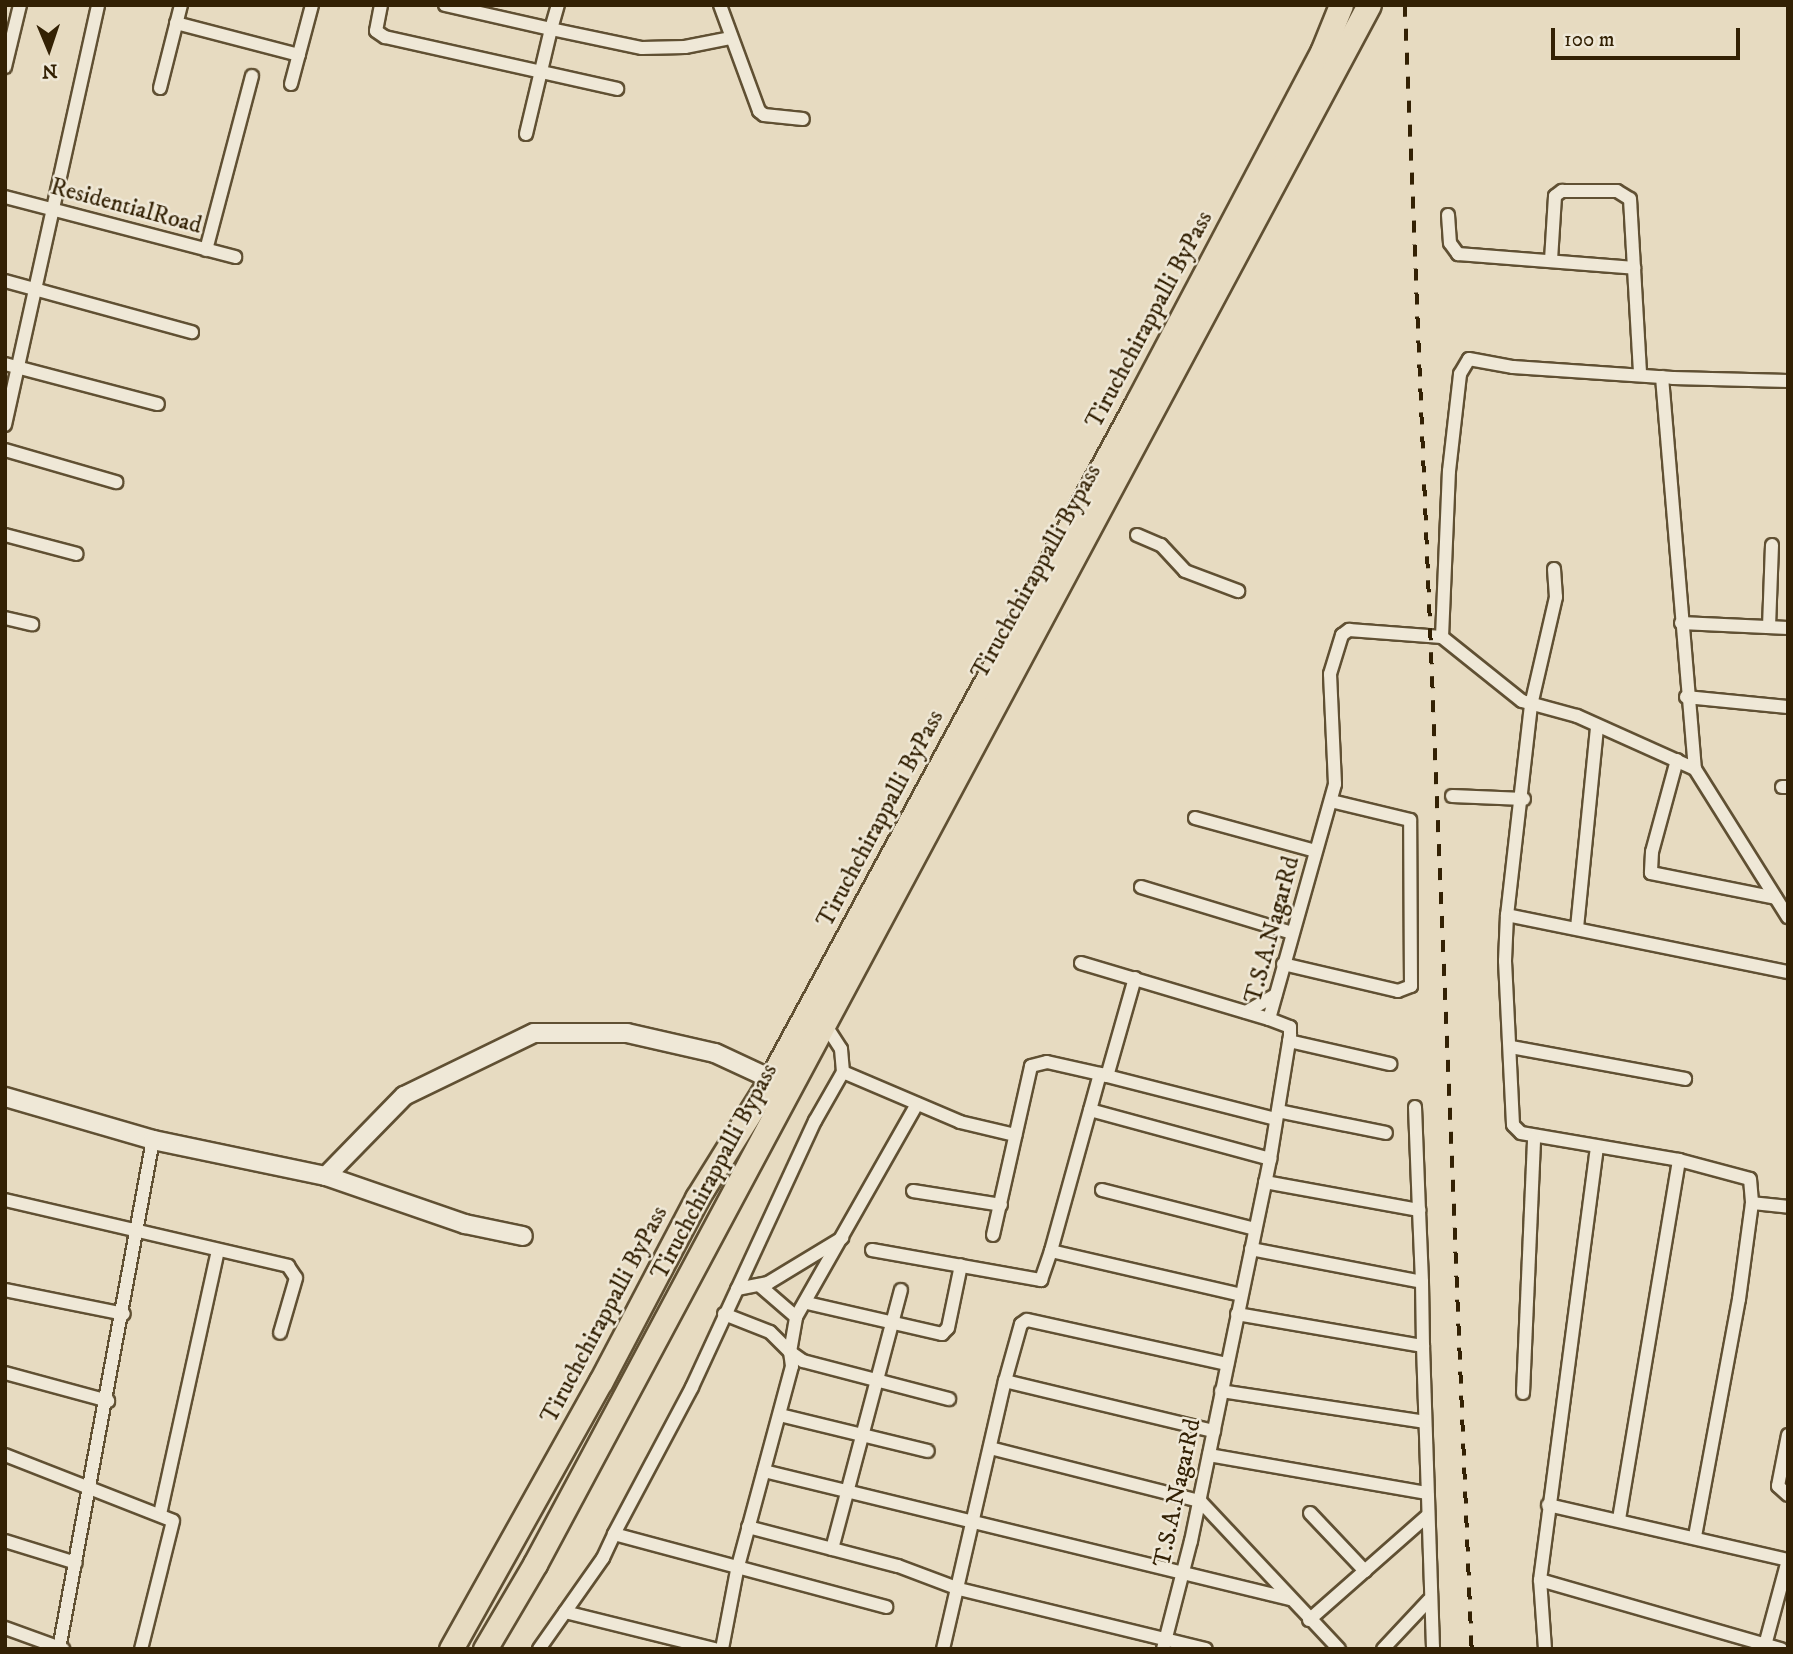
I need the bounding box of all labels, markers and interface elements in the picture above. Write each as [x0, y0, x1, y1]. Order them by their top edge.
north arrow [14, 14, 84, 84]
scale bar [1555, 14, 1744, 58]
text: 100 m [1564, 27, 1615, 53]
text: N [42, 59, 58, 82]
street label: ResidentialRoad [47, 173, 205, 241]
street label: Tiruchchirappalli ByPass [1080, 206, 1220, 434]
street label: Tiruchchirappalli Bypass [966, 460, 1108, 684]
street label: Tiruchchirappalli ByPass [811, 705, 951, 933]
street label: T.S.A.NagarRd [1240, 854, 1306, 1006]
street label: Tiruchchirappalli Bypass [646, 1059, 784, 1285]
street label: Tiruchchirappalli ByPass [535, 1201, 675, 1429]
street label: T.S.A.NagarRd [1148, 1416, 1208, 1570]

